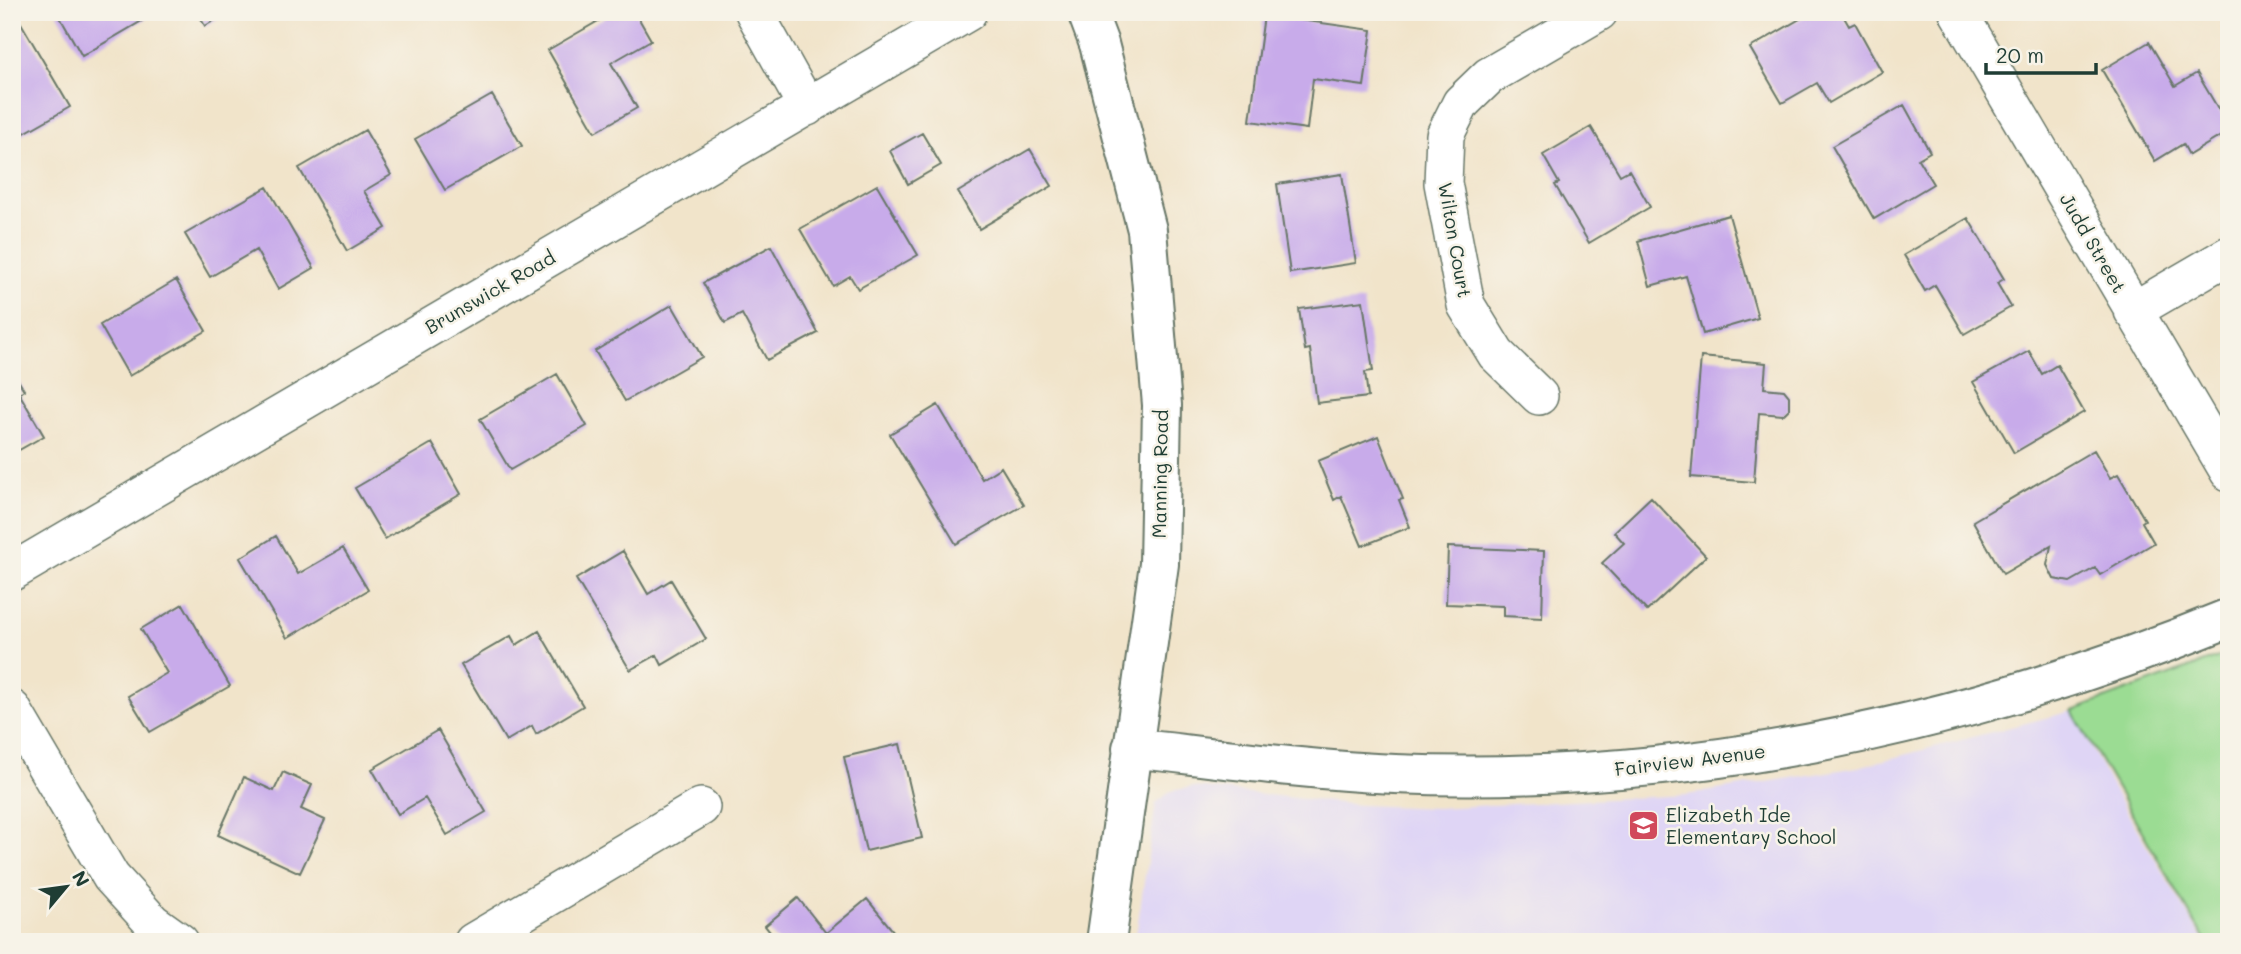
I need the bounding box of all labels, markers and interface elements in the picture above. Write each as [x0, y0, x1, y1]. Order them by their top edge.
scale bar [1986, 32, 2096, 76]
text: 20 m [1996, 41, 2044, 68]
street label: Wilton Court [1433, 180, 1478, 300]
street label: Judd Street [2055, 188, 2132, 297]
street label: Brunswick Road [420, 244, 560, 339]
street label: Manning Road [1146, 409, 1173, 539]
street label: Fairview Avenue [1613, 738, 1767, 781]
place label: Elizabeth Ide Elementary School [1666, 802, 1836, 849]
school or university icon: Elizabeth Ide Elementary School [1626, 809, 1660, 843]
north arrow [32, 852, 102, 922]
text: N [67, 866, 96, 891]

